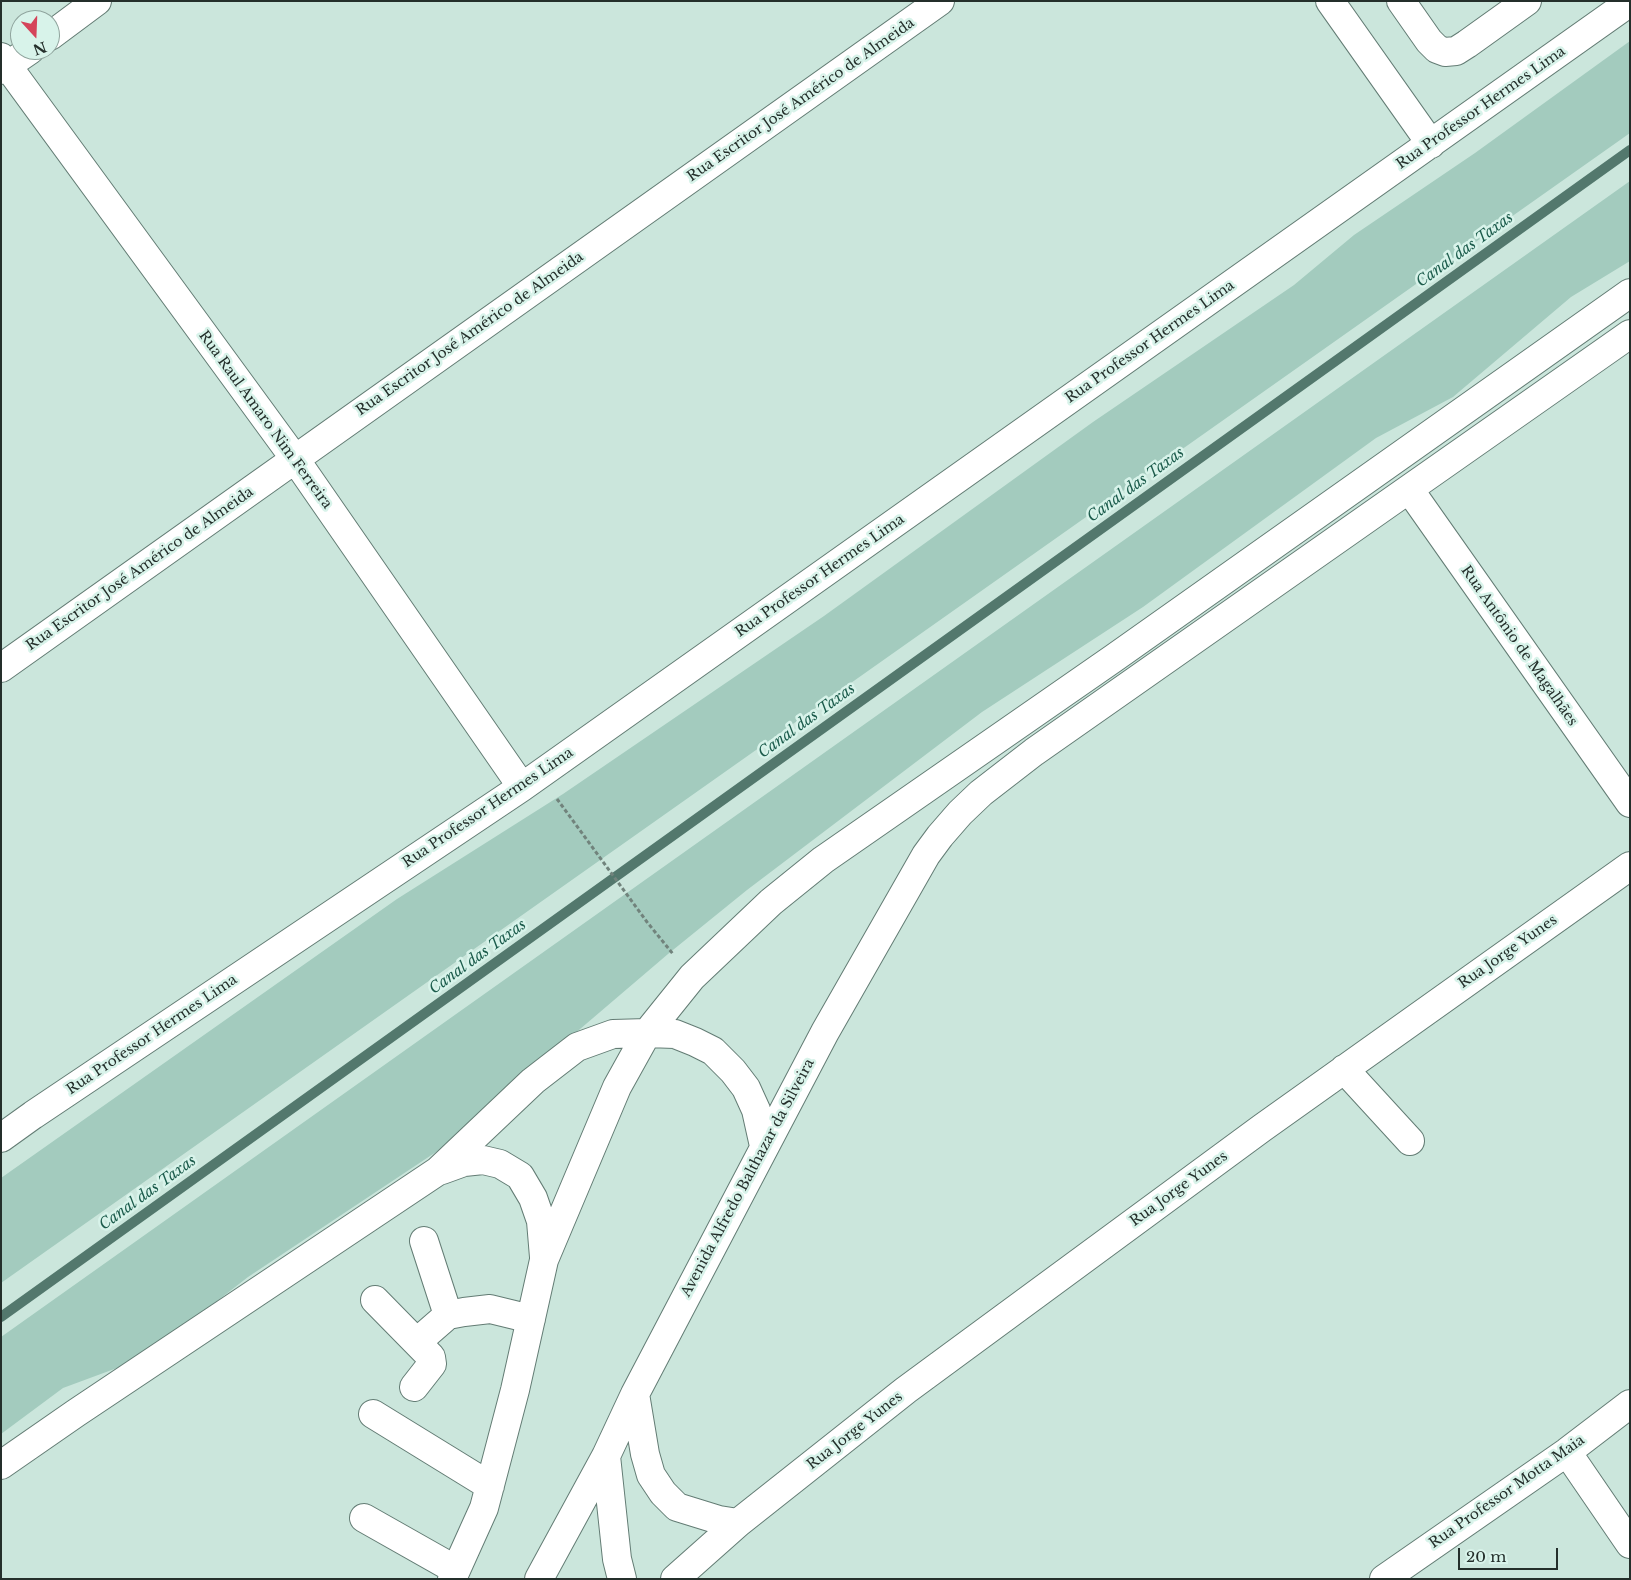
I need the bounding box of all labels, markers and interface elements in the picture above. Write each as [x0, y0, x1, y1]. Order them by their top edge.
north arrow [10, 10, 60, 60]
street label: Rua Escritor José Américo de Almeida [684, 15, 918, 185]
text: N [31, 37, 49, 59]
street label: Rua Professor Hermes Lima [1393, 43, 1569, 173]
water label: Canal das Taxas [1413, 209, 1517, 291]
street label: Rua Escritor José Américo de Almeida [353, 249, 587, 419]
street label: Rua Professor Hermes Lima [1062, 277, 1238, 407]
street label: Rua Raul Amaro Nim Ferreira [195, 328, 335, 512]
water label: Canal das Taxas [1084, 444, 1188, 526]
street label: Rua Escritor José Américo de Almeida [23, 484, 257, 654]
street label: Rua Professor Hermes Lima [732, 511, 908, 641]
street label: Rua Antônio de Magalhães [1457, 563, 1581, 729]
water label: Canal das Taxas [755, 680, 859, 762]
street label: Rua Professor Hermes Lima [400, 745, 576, 871]
street label: Rua Jorge Yunes [1456, 912, 1560, 992]
water label: Canal das Taxas [426, 916, 530, 998]
street label: Rua Professor Hermes Lima [64, 972, 240, 1098]
street label: Avenida Alfredo Balthazar da Silveira [678, 1056, 818, 1300]
street label: Rua Jorge Yunes [1127, 1148, 1231, 1230]
water label: Canal das Taxas [96, 1152, 200, 1234]
street label: Rua Jorge Yunes [804, 1389, 906, 1473]
street label: Rua Professor Motta Maia [1426, 1432, 1588, 1552]
scale bar [1461, 1538, 1561, 1570]
text: 20 m [1466, 1547, 1506, 1566]

